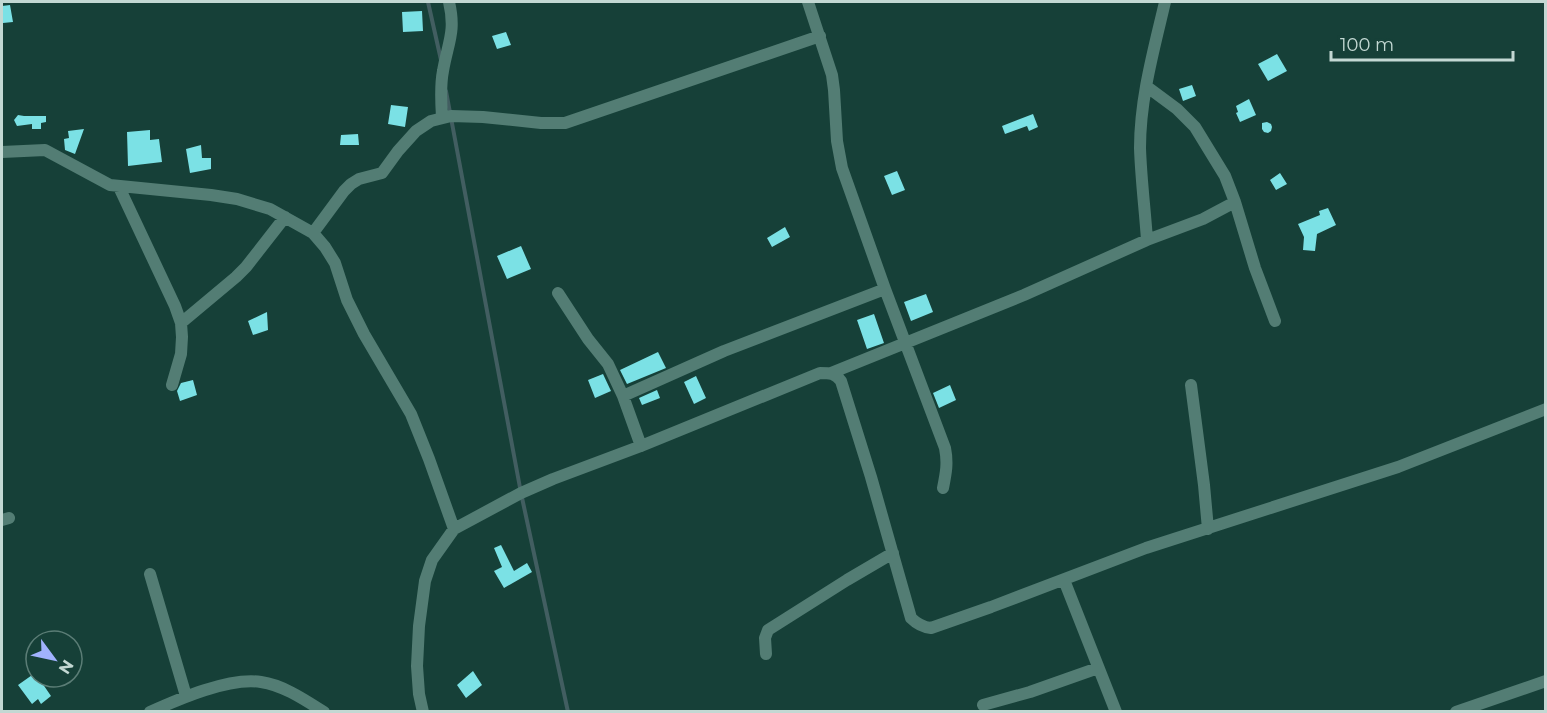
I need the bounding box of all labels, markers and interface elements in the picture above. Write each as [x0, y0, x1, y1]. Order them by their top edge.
scale bar [1331, 24, 1512, 62]
text: 100 m [1340, 34, 1394, 56]
north arrow [24, 629, 84, 689]
text: N [55, 656, 78, 677]

